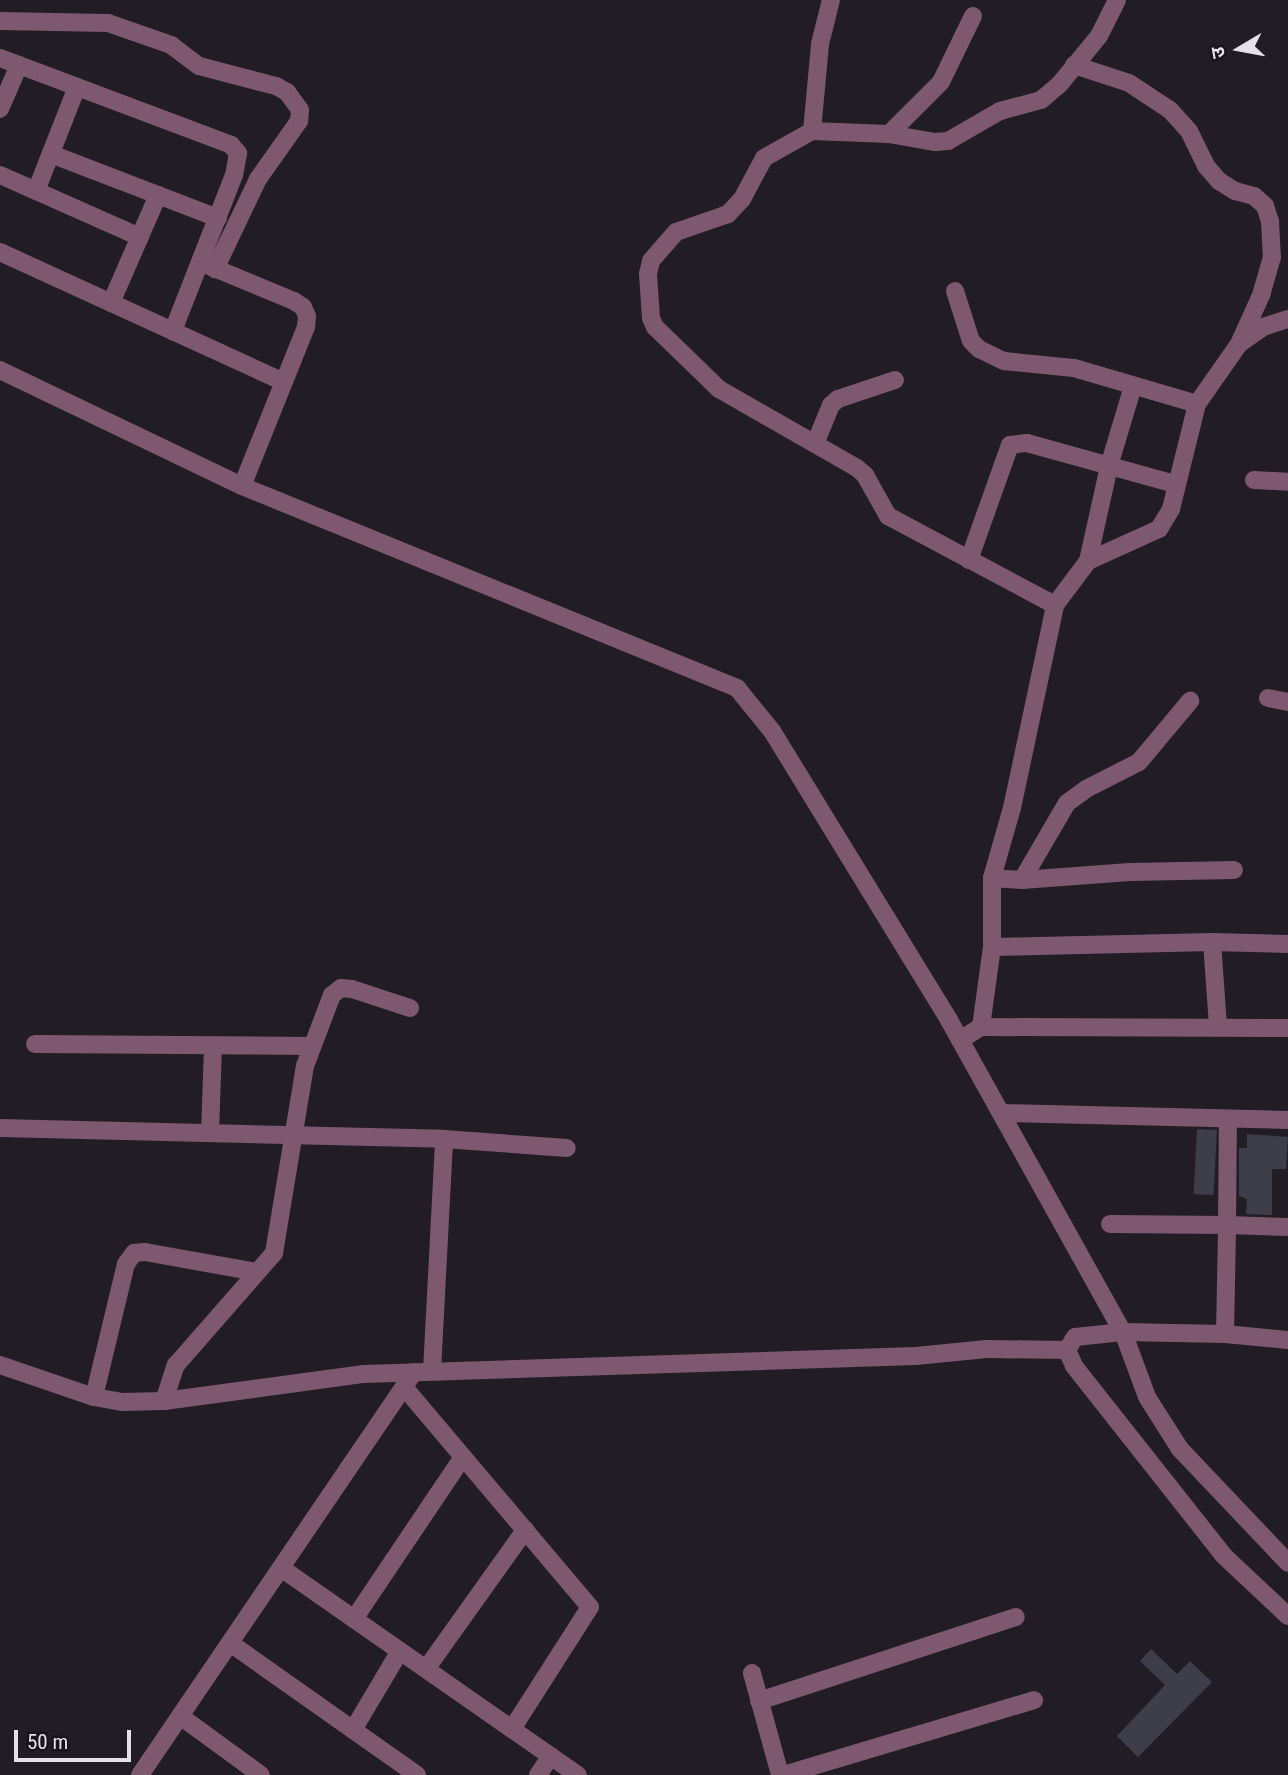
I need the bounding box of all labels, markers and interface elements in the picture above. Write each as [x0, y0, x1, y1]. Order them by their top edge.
north arrow [1204, 14, 1274, 84]
text: उ [1206, 45, 1230, 60]
scale bar [18, 1716, 135, 1760]
text: 50 m [27, 1730, 68, 1754]

